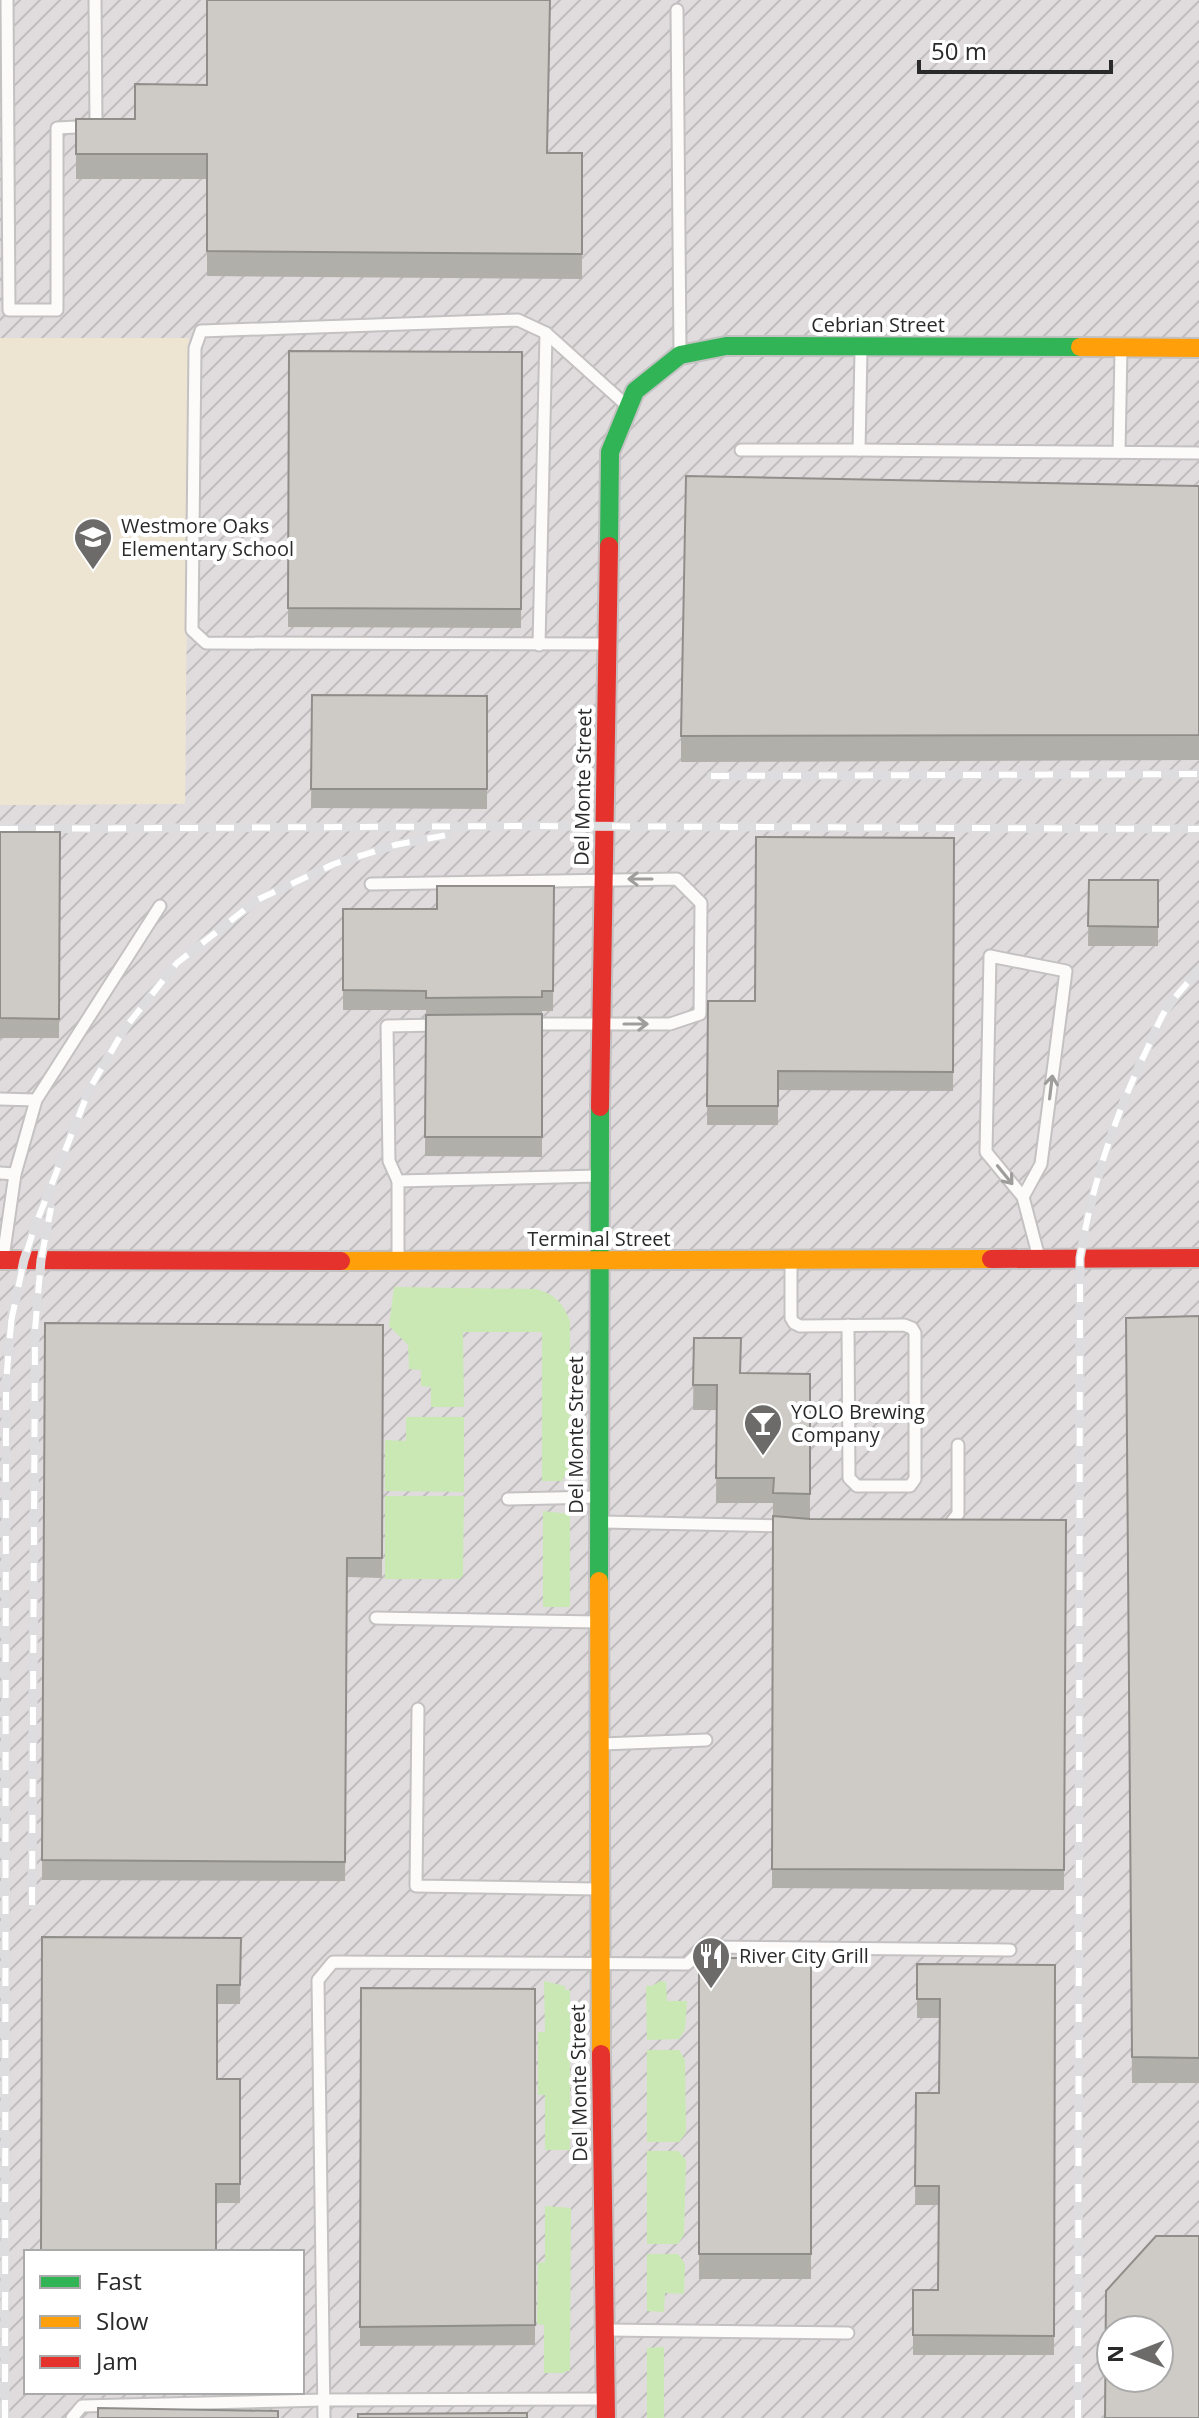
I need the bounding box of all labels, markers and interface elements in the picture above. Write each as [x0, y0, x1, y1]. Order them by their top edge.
scale bar [919, 24, 1111, 74]
text: 50 m [931, 34, 987, 67]
street label: Cebrian Street [811, 311, 945, 338]
place label: Westmore Oaks Elementary School [121, 512, 294, 562]
school or university icon: Westmore Oaks Elementary School [72, 516, 114, 571]
street label: Del Monte Street [568, 708, 597, 866]
one-way arrow [627, 871, 654, 887]
one-way arrow [622, 1016, 649, 1032]
one-way arrow [1044, 1074, 1059, 1100]
one-way arrow [996, 1164, 1014, 1184]
street label: Terminal Street [527, 1225, 671, 1252]
street label: Del Monte Street [562, 1356, 589, 1514]
place label: YOLO Brewing Company [791, 1398, 925, 1448]
bar icon: YOLO Brewing Company [742, 1402, 784, 1457]
restaurant icon: River City Grill [690, 1935, 732, 1990]
place label: River City Grill [739, 1942, 869, 1969]
street label: Del Monte Street [564, 2004, 593, 2162]
legend [24, 2250, 304, 2394]
text: Fast [96, 2264, 142, 2297]
text: Slow [96, 2304, 149, 2337]
north arrow [1095, 2314, 1175, 2394]
text: Jam [94, 2344, 138, 2377]
text: N [1099, 2345, 1129, 2363]

